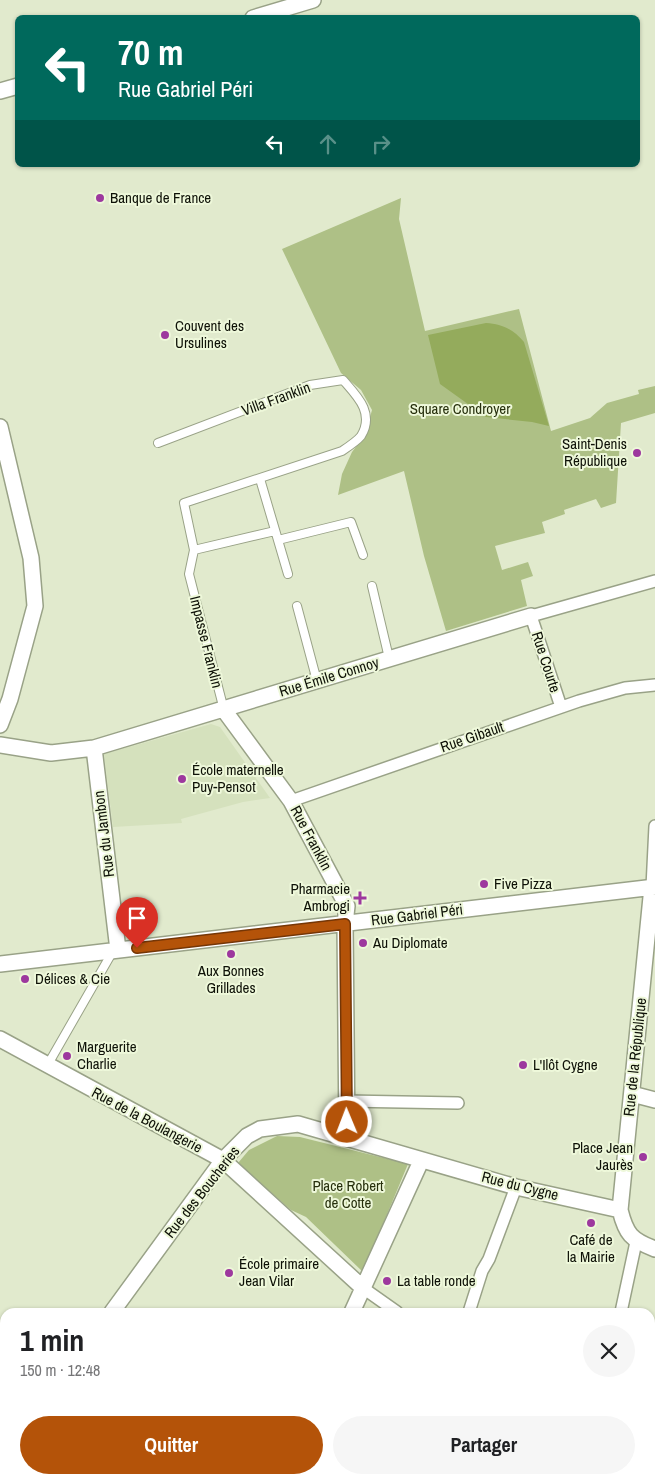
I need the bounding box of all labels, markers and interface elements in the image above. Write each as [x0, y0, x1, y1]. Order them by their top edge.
text: 70 m [118, 29, 183, 76]
icon: left [35, 35, 100, 100]
text: Rue Gabriel Péri [118, 74, 253, 104]
icon: left [261, 130, 289, 158]
icon: ahead [314, 130, 342, 158]
icon: right [367, 130, 395, 158]
place label: Banque de France [110, 187, 211, 208]
marker: Banque de France [94, 192, 106, 204]
place label: Couvent des Ursulines [175, 315, 244, 353]
marker: Couvent des Ursulines [159, 329, 171, 341]
street label: Villa Franklin [239, 376, 313, 421]
park label: Square Condroyer [410, 398, 510, 419]
place label: Saint-Denis République [562, 433, 627, 471]
marker: Saint-Denis République [631, 447, 643, 459]
street label: Impasse Franklin [185, 594, 228, 690]
street label: Rue Courte [527, 629, 566, 695]
street label: Rue Émile Connoy [276, 651, 382, 702]
street label: Rue Gibault [437, 716, 507, 757]
place label: École maternelle Puy-Pensot [192, 759, 284, 797]
marker: École maternelle Puy-Pensot [176, 773, 188, 785]
street label: Rue du Jambon [88, 790, 119, 878]
street label: Rue Franklin [286, 802, 337, 874]
place label: Five Pizza [494, 873, 552, 894]
place label: Pharmacie Ambrogi [291, 878, 350, 916]
marker: Five Pizza [478, 878, 490, 890]
marker: Pharmacie Ambrogi [354, 892, 366, 904]
pin [116, 897, 158, 948]
street label: Rue Gabriel Péri [370, 898, 464, 931]
icon: arrive [123, 904, 151, 932]
place label: Au Diplomate [372, 932, 448, 953]
marker: Au Diplomate [357, 937, 369, 949]
marker: Aux Bonnes Grillades [225, 948, 237, 960]
place label: Aux Bonnes Grillades [197, 960, 264, 998]
place label: Délices & Cie [35, 968, 110, 989]
marker: Délices & Cie [19, 973, 31, 985]
street label: Rue de la République [618, 997, 651, 1117]
place label: Marguerite Charlie [77, 1036, 137, 1074]
marker: Marguerite Charlie [61, 1050, 73, 1062]
place label: L'Ilôt Cygne [533, 1054, 598, 1075]
marker: L'Ilôt Cygne [517, 1059, 529, 1071]
street label: Rue de la Boulangerie [88, 1082, 206, 1158]
position arrow [320, 1095, 372, 1147]
place label: Place Jean Jaurès [572, 1137, 633, 1175]
street label: Rue des Boucheries [159, 1141, 244, 1242]
marker: Place Jean Jaurès [637, 1151, 649, 1163]
street label: Rue du Cygne [479, 1166, 561, 1205]
park label: Place Robert de Cotte [312, 1175, 384, 1213]
marker: Café de la Mairie [585, 1217, 597, 1229]
place label: Café de la Mairie [567, 1229, 615, 1267]
place label: École primaire Jean Vilar [239, 1253, 319, 1291]
marker: École primaire Jean Vilar [223, 1267, 235, 1279]
place label: La table ronde [397, 1270, 476, 1291]
marker: La table ronde [381, 1275, 393, 1287]
text: 1 min [20, 1320, 84, 1360]
button: close [583, 1325, 635, 1377]
text: 150 m · 12:48 [20, 1359, 100, 1381]
button: Quitter [20, 1416, 323, 1474]
button: Partager [333, 1416, 635, 1474]

